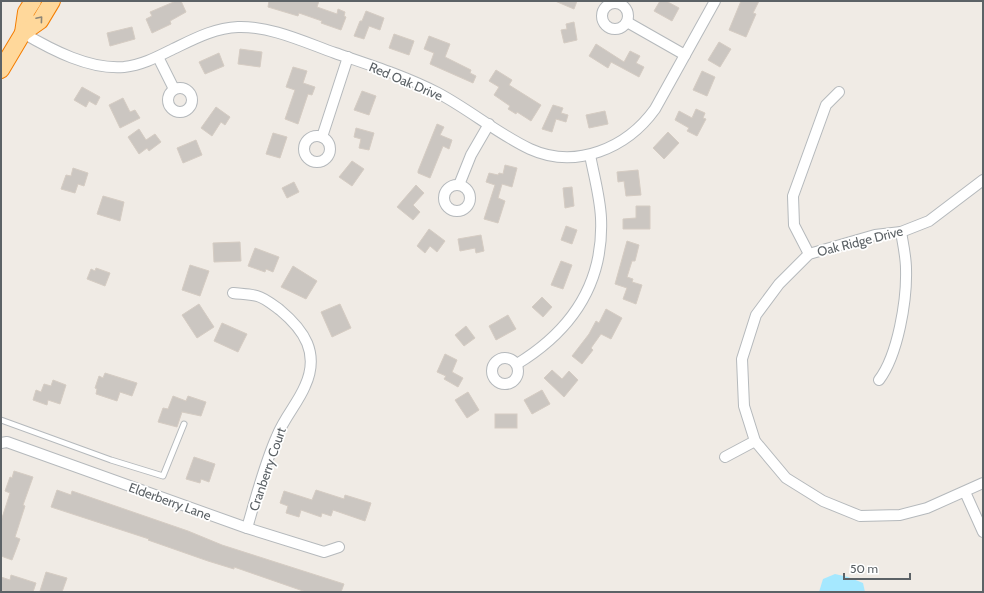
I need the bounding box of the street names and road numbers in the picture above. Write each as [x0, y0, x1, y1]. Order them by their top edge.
street label: Red Oak Drive [367, 58, 446, 104]
street label: Oak Ridge Drive [815, 223, 905, 259]
street label: Cranberry Court [245, 425, 289, 513]
street label: Elderberry Lane [127, 479, 214, 523]

